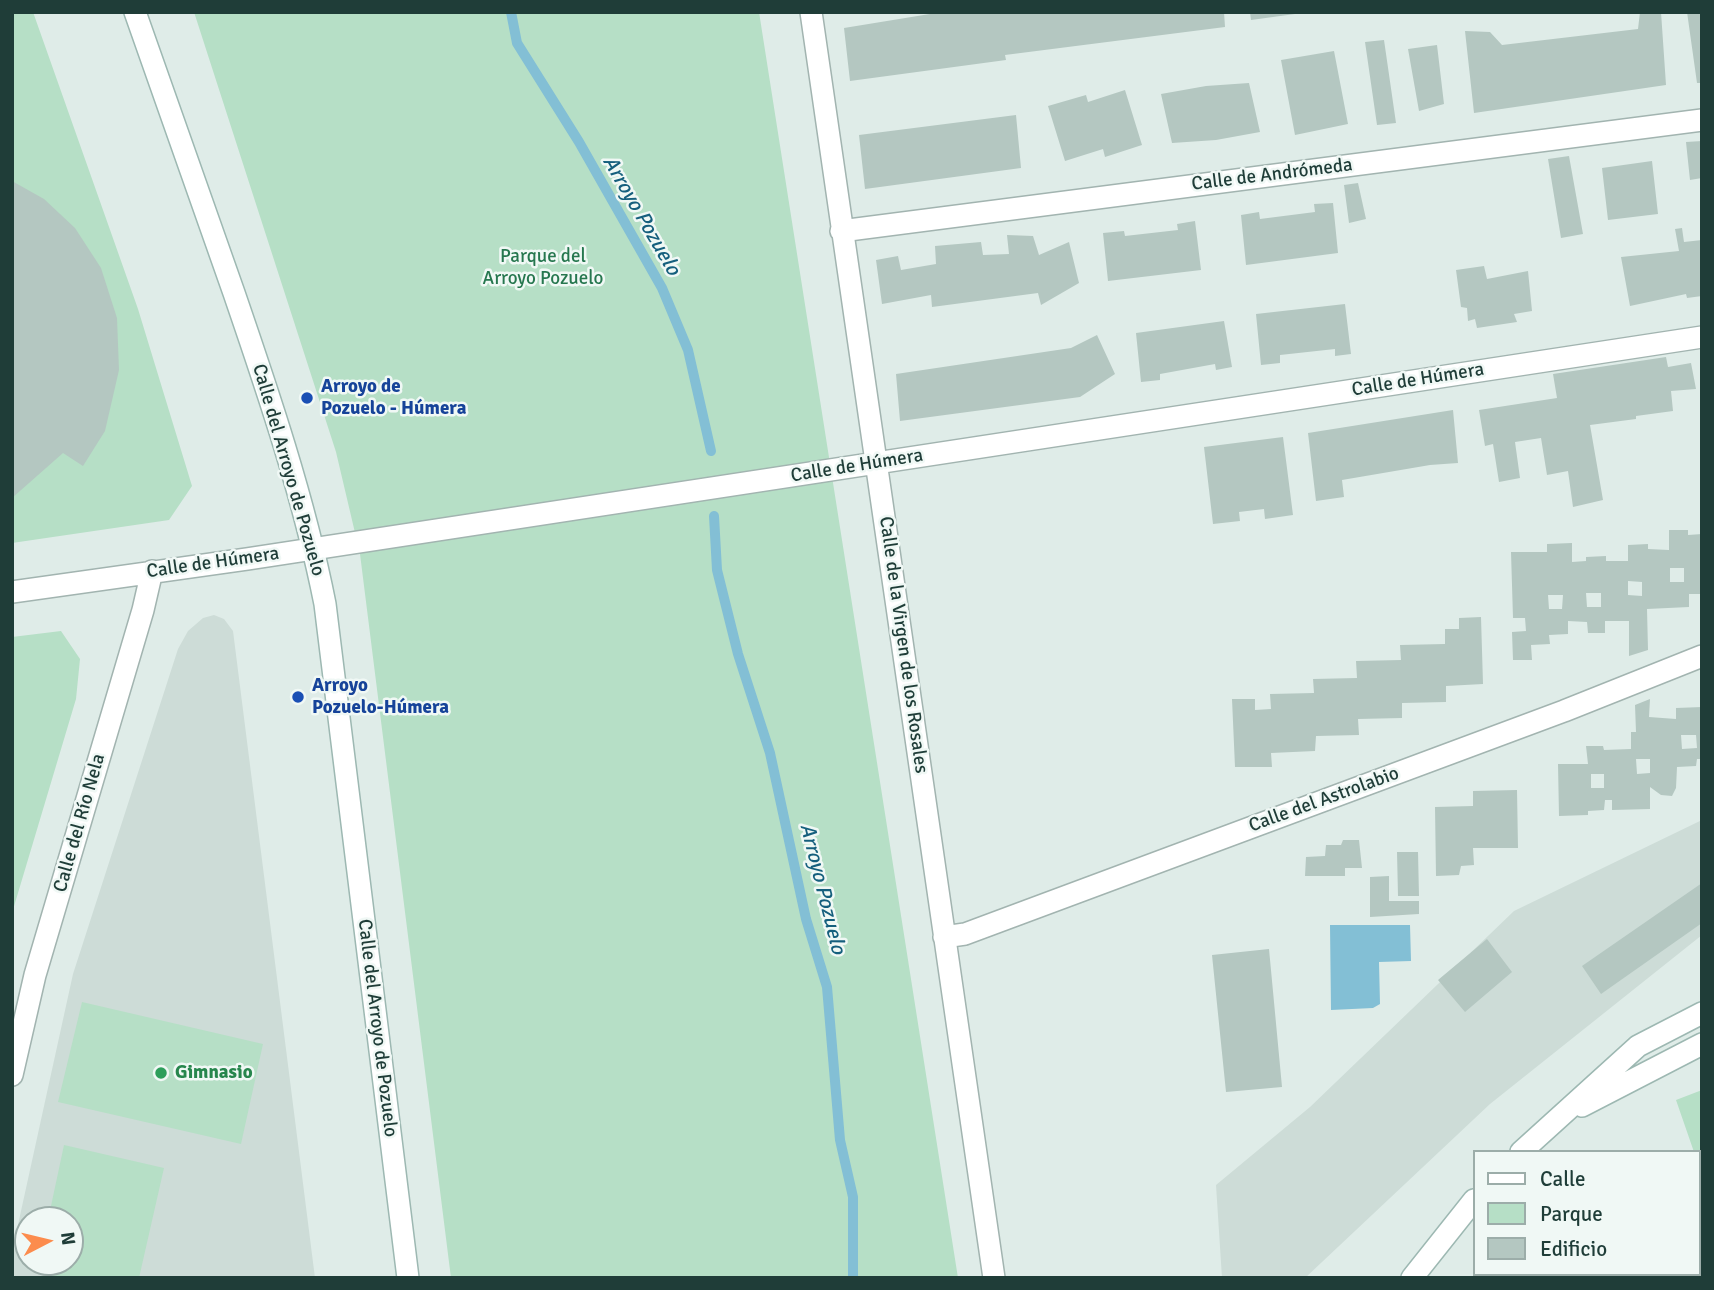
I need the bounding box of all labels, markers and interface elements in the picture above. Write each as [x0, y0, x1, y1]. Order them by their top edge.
water label: Arroyo Pozuelo [597, 152, 685, 280]
street label: Calle de Andrómeda [1190, 154, 1354, 196]
park label: Parque del Arroyo Pozuelo [483, 246, 603, 290]
street label: Calle de Húmera [1350, 358, 1486, 402]
street label: Calle del Arroyo de Pozuelo [247, 361, 329, 579]
place label: Arroyo de Pozuelo - Húmera [321, 376, 466, 420]
marker: Arroyo de Pozuelo - Húmera [299, 390, 315, 406]
street label: Calle de Húmera [789, 444, 925, 488]
street label: Calle de la Virgen de los Rosales [874, 515, 932, 775]
street label: Calle de Húmera [145, 542, 281, 584]
place label: Arroyo Pozuelo-Húmera [312, 675, 449, 719]
marker: Arroyo Pozuelo-Húmera [290, 689, 306, 705]
street label: Calle del Río Nela [49, 751, 111, 895]
street label: Calle del Astrolabio [1246, 762, 1402, 838]
water label: Arroyo Pozuelo [794, 821, 850, 957]
street label: Calle del Arroyo de Pozuelo [352, 918, 402, 1138]
place label: Gimnasio [175, 1062, 253, 1084]
marker: Gimnasio [153, 1065, 169, 1081]
legend [1472, 1150, 1700, 1276]
text: Calle [1540, 1166, 1586, 1192]
text: Parque [1540, 1201, 1603, 1227]
north arrow [14, 1206, 84, 1276]
text: N [55, 1231, 81, 1247]
text: Edificio [1540, 1236, 1607, 1262]

